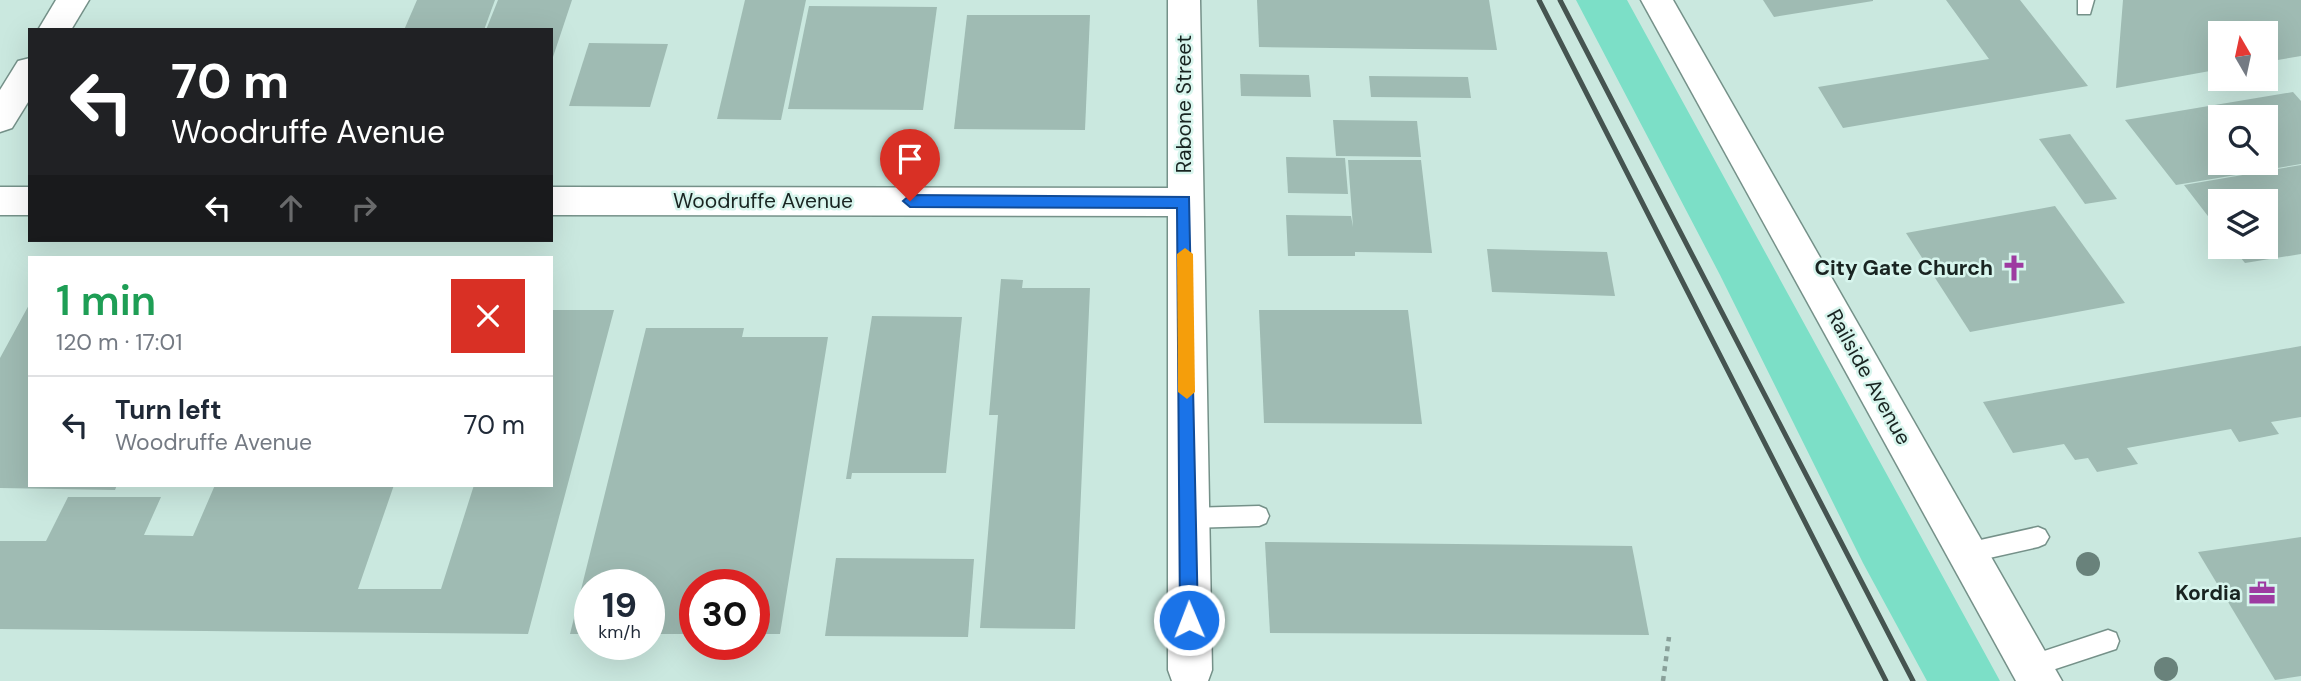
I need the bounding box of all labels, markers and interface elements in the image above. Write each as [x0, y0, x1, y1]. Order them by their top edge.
north arrow [2208, 21, 2278, 91]
map controls [2208, 21, 2278, 259]
street label: Rabone Street [1170, 35, 1198, 173]
text: 70 m [171, 49, 289, 113]
icon: left [56, 56, 147, 147]
button: search [2208, 105, 2278, 175]
text: Woodruffe Avenue [171, 111, 445, 153]
pin [880, 129, 940, 201]
icon: arrive [891, 140, 929, 178]
street label: Woodruffe Avenue [673, 187, 853, 215]
icon: left [199, 189, 237, 227]
icon: ahead [272, 189, 310, 227]
icon: right [345, 189, 383, 227]
button: layers [2208, 189, 2278, 259]
church icon: City Gate Church [1999, 253, 2029, 283]
place label: City Gate Church [1815, 254, 1993, 282]
text: 1 min [56, 273, 156, 328]
button: close [451, 279, 525, 353]
street label: Railside Avenue [1820, 304, 1918, 450]
text: 120 m · 17:01 [56, 327, 182, 357]
text: Turn left [115, 393, 222, 427]
icon: left [56, 406, 94, 444]
text: 70 m [464, 408, 525, 442]
text: Woodruffe Avenue [115, 427, 312, 457]
speed limit sign: 30 [679, 569, 770, 660]
office icon: Kordia [2247, 578, 2277, 608]
place label: Kordia [2175, 579, 2241, 607]
text: 19 [602, 582, 637, 628]
position arrow [1152, 583, 1226, 657]
text: km/h [598, 620, 641, 644]

